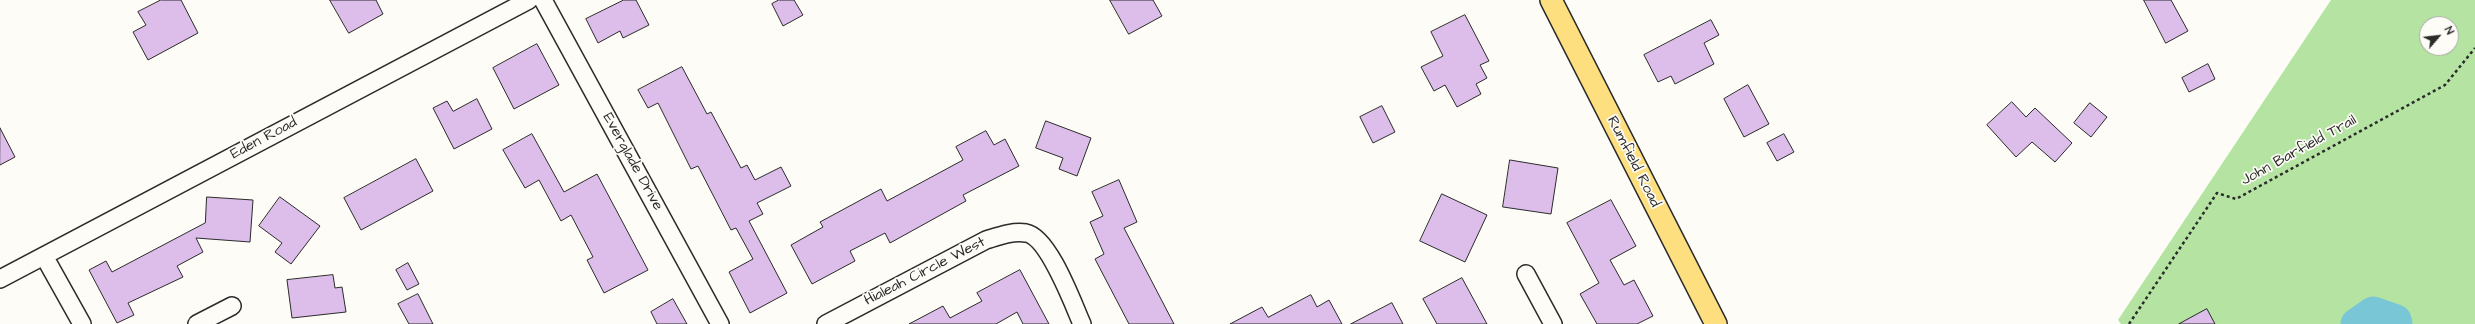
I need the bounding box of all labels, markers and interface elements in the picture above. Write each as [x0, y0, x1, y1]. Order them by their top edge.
north arrow [2419, 16, 2459, 56]
text: N [2441, 24, 2457, 37]
street label: Everglade Drive [598, 110, 666, 214]
street label: John Barfield Trail [2238, 112, 2360, 190]
street label: Rumfield Road [1602, 113, 1664, 211]
street label: Eden Road [228, 114, 300, 164]
street label: Hialeah Circle West [861, 234, 989, 310]

